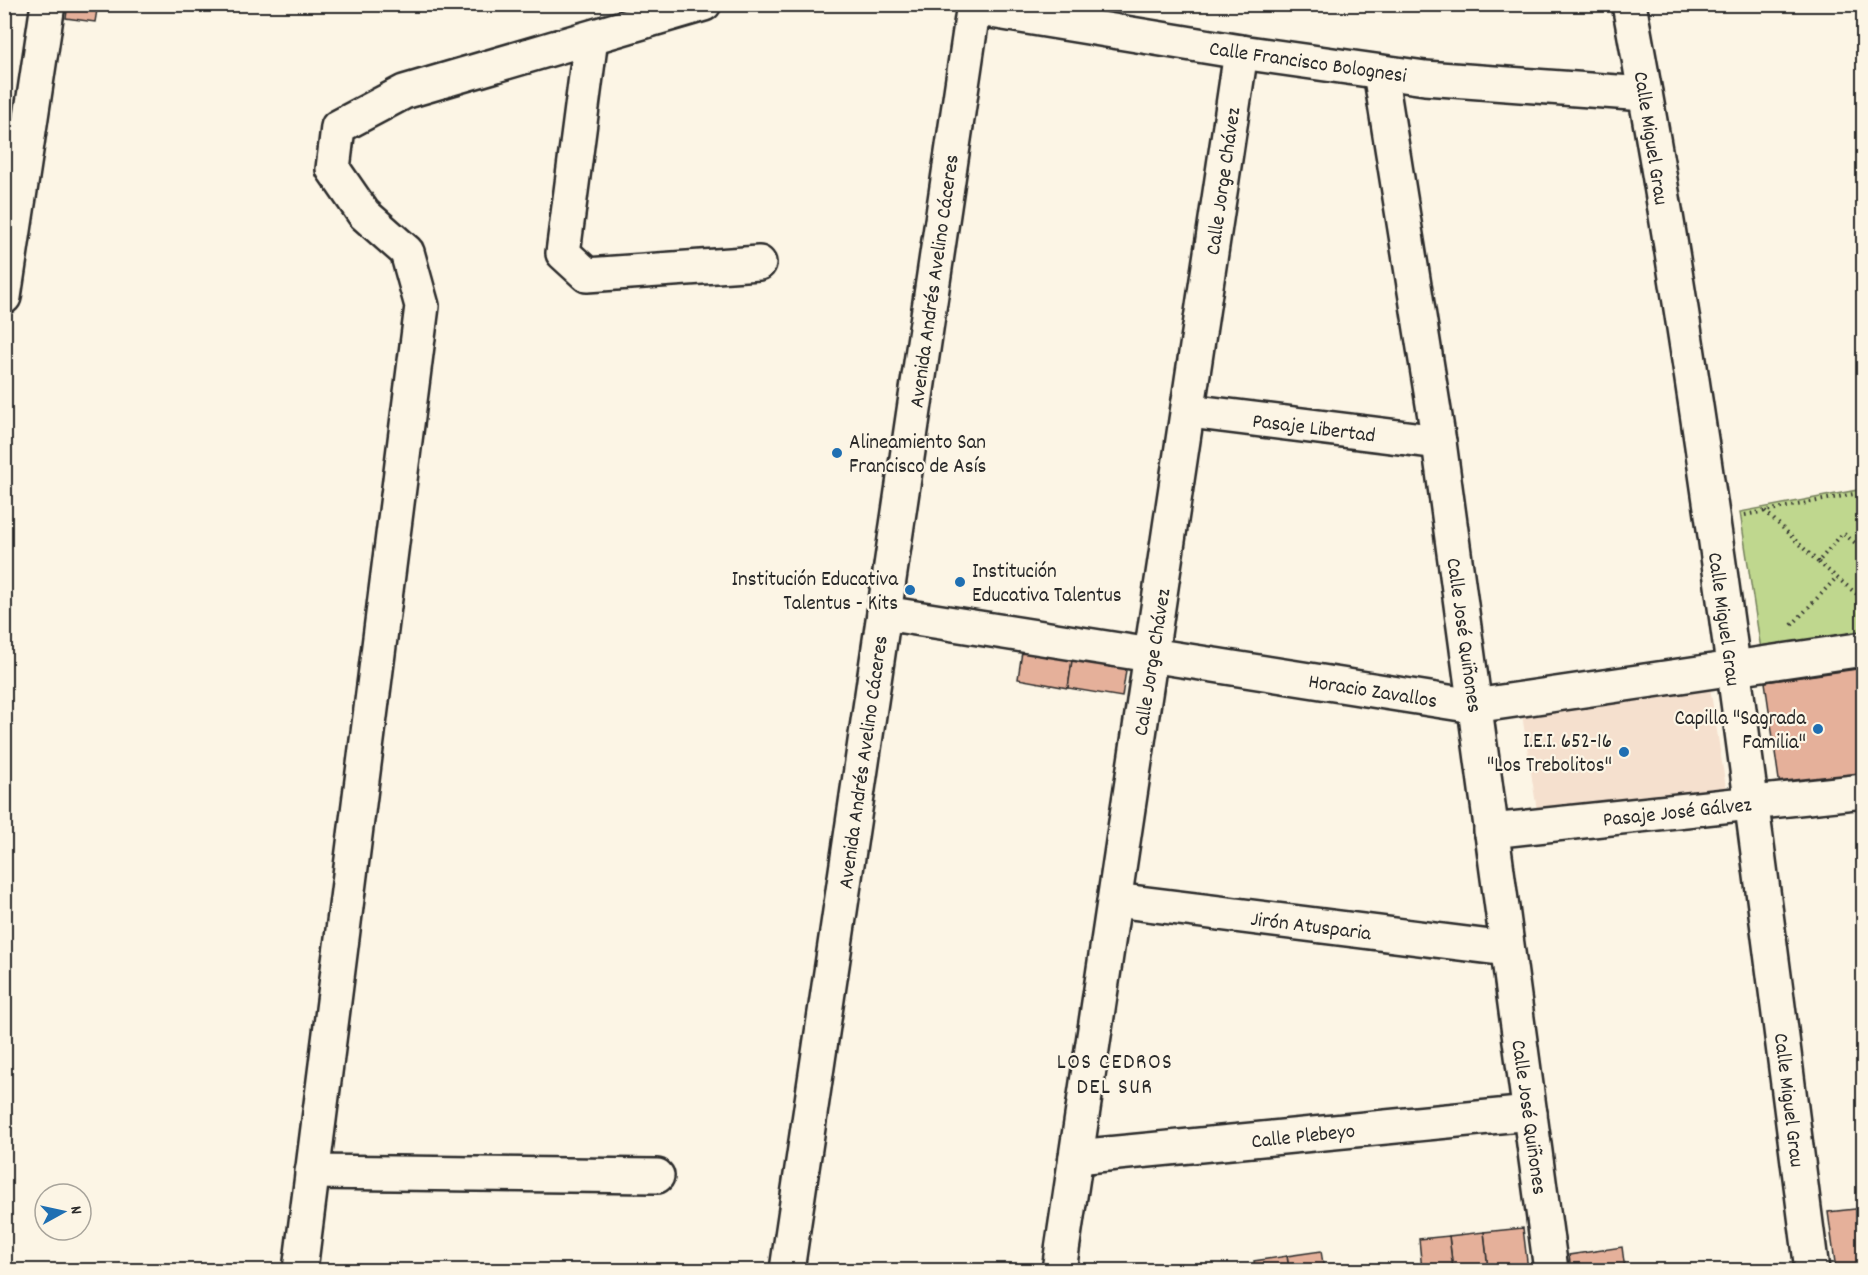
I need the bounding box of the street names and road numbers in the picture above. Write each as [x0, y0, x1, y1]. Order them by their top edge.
street label: Calle Francisco Bolognesi [1207, 35, 1408, 93]
street label: Calle Miguel Grau [1624, 69, 1674, 207]
street label: Calle Jorge Chávez [1200, 106, 1250, 257]
street label: Avenida Andrés Avelino Cáceres [903, 153, 969, 410]
street label: Pasaje Libertad [1250, 408, 1377, 452]
street label: Calle Miguel Grau [1698, 550, 1746, 688]
street label: Calle José Quiñones [1436, 556, 1488, 715]
street label: Calle Jorge Chávez [1128, 587, 1180, 738]
street label: Avenida Andrés Avelino Cáceres [832, 634, 898, 891]
street label: Horacio Zavallos [1306, 668, 1439, 718]
street label: Pasaje José Gálvez [1601, 791, 1753, 837]
street label: Jirón Atusparia [1249, 906, 1374, 950]
street label: Calle Miguel Grau [1764, 1032, 1810, 1169]
street label: Calle José Quiñones [1501, 1038, 1553, 1197]
street label: Calle Plebeyo [1250, 1118, 1357, 1158]

